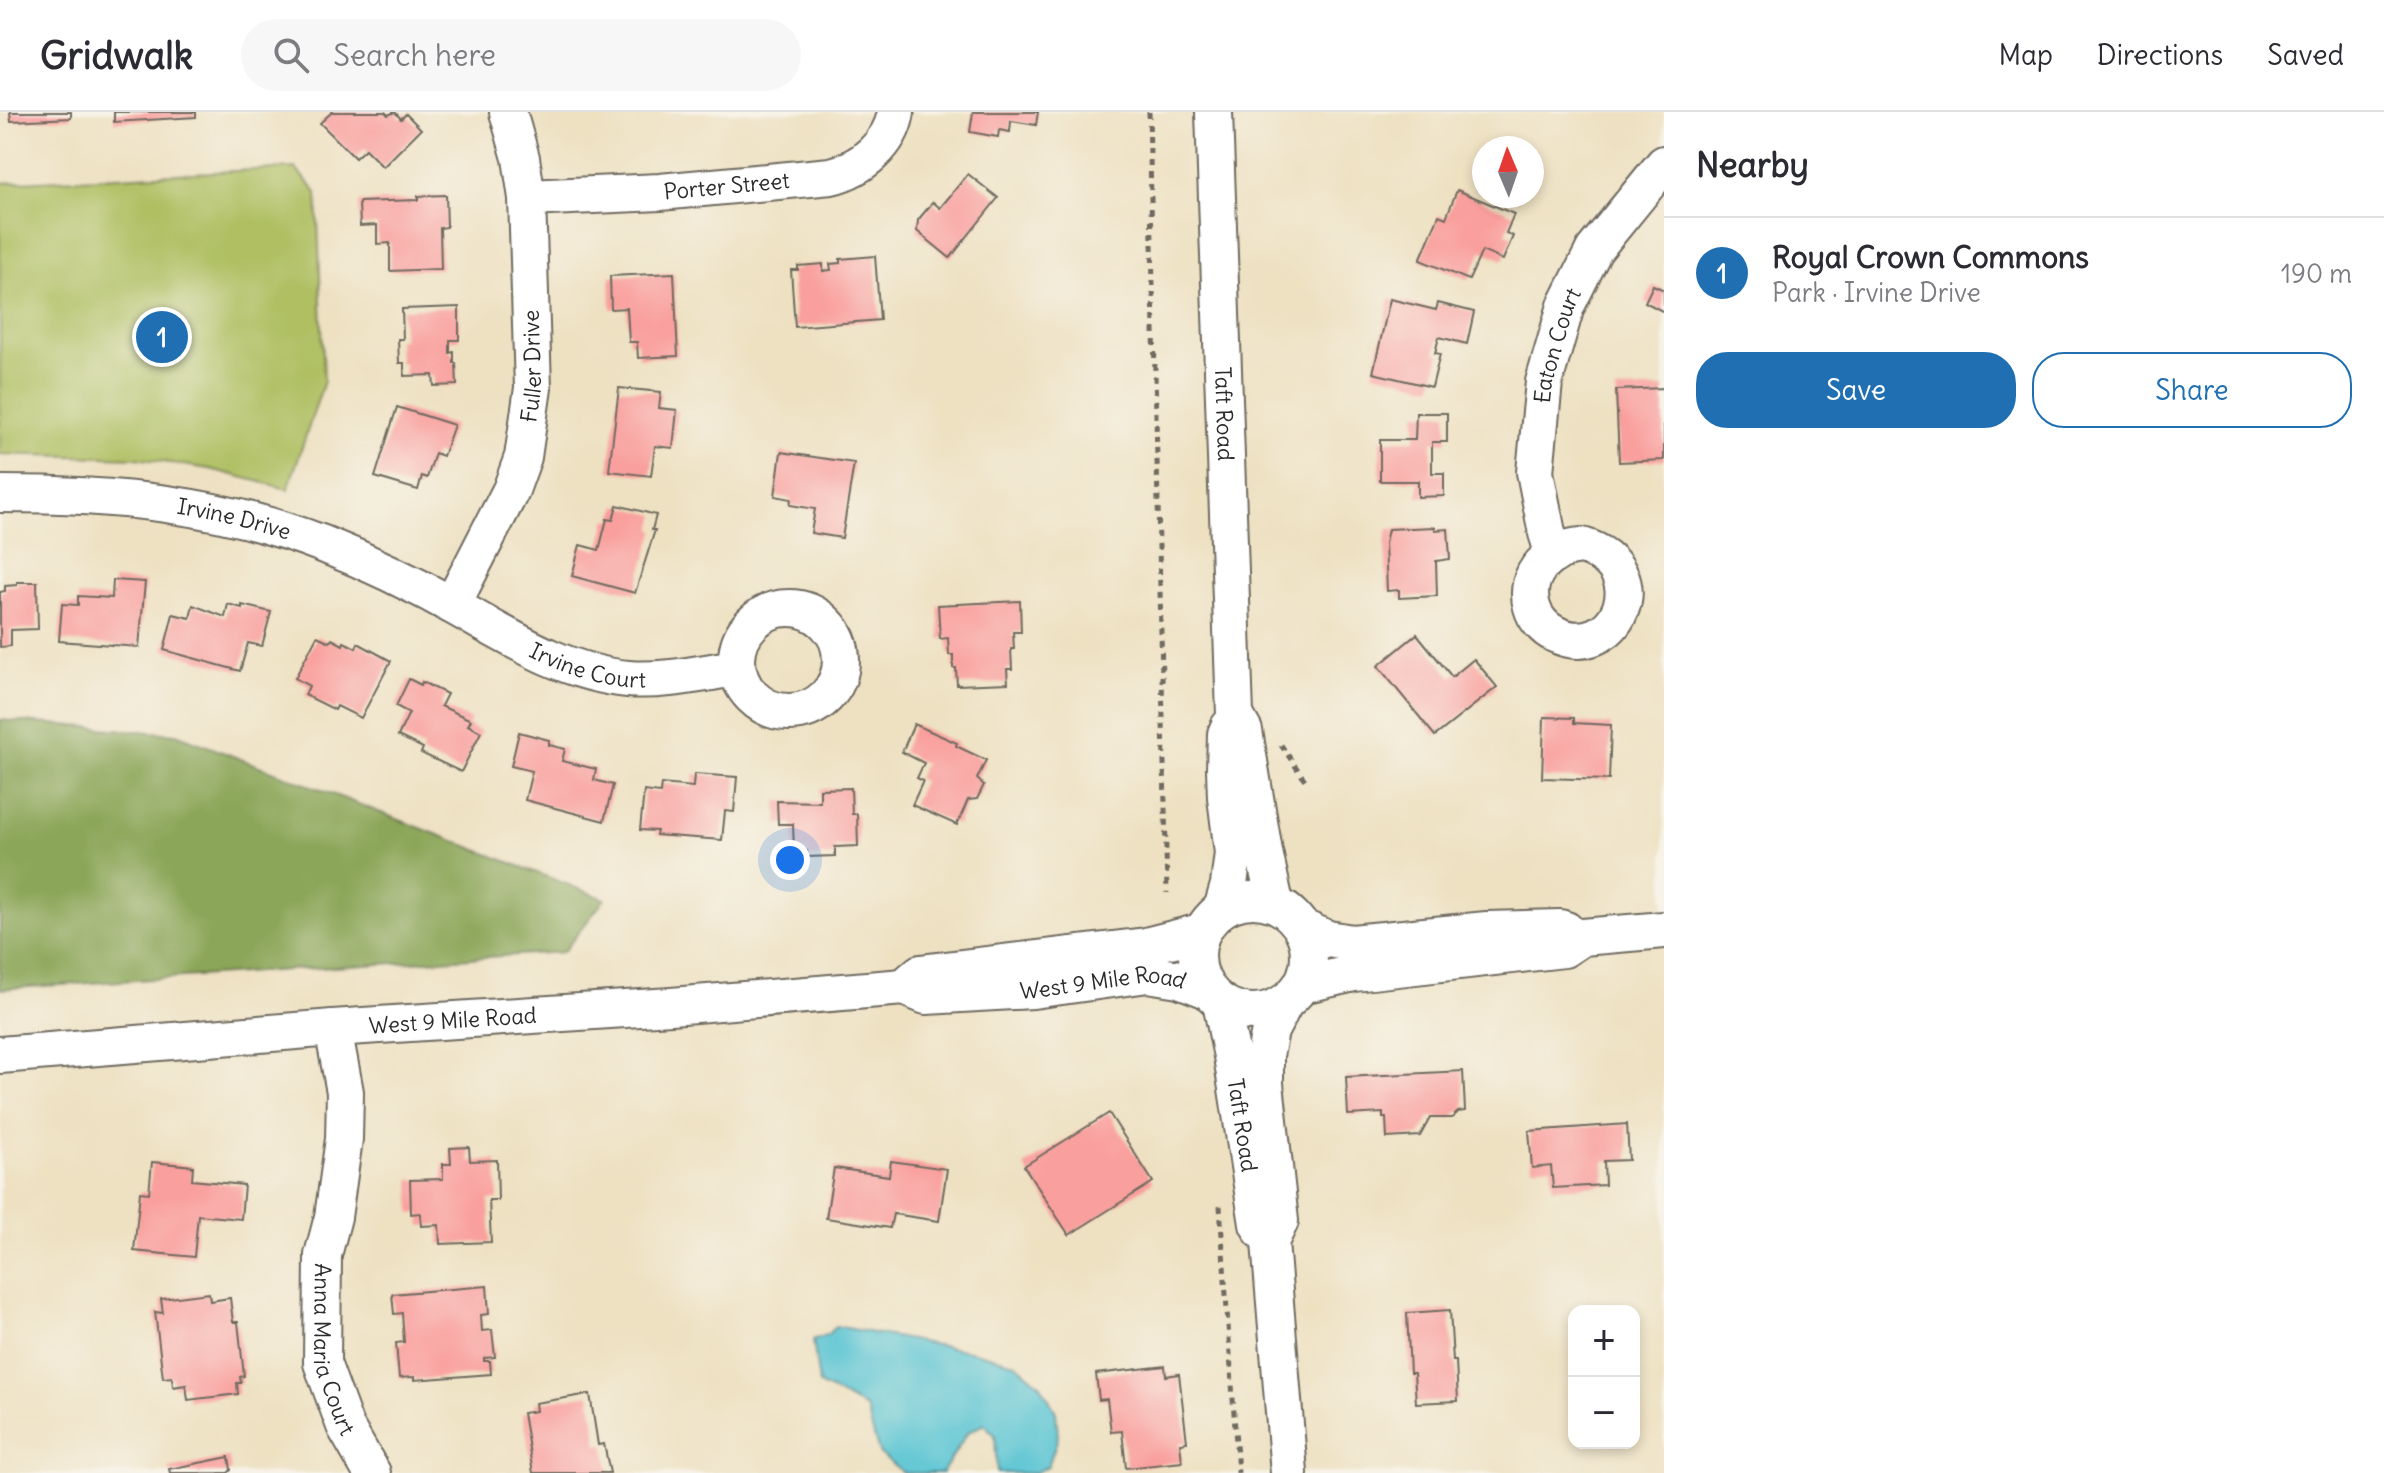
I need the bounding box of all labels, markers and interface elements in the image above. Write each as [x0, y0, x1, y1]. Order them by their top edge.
search box [241, 19, 801, 91]
text: Gridwalk [40, 32, 193, 79]
icon: search [269, 33, 313, 77]
text: Search here [333, 36, 496, 74]
text: Map [1998, 37, 2053, 73]
text: Directions [2097, 37, 2223, 73]
text: Saved [2267, 37, 2344, 73]
north arrow [1472, 136, 1544, 208]
text: Nearby [1696, 143, 1809, 186]
street label: Porter Street [662, 166, 791, 206]
text: Royal Crown Commons [1772, 238, 2089, 276]
text: 1 [1717, 257, 1727, 290]
text: 190 m [2281, 257, 2352, 290]
text: Park · Irvine Drive [1772, 276, 1981, 309]
street label: Eaton Court [1528, 283, 1587, 404]
pin: 1 [136, 307, 188, 367]
street label: Fuller Drive [514, 309, 547, 424]
button: Save [1696, 352, 2016, 428]
button: Share [2032, 352, 2352, 428]
street label: Taft Road [1209, 366, 1240, 461]
street label: Irvine Drive [175, 492, 294, 546]
street label: Irvine Court [525, 636, 646, 694]
your location [770, 840, 810, 880]
street label: West 9 Mile Road [1019, 960, 1191, 1005]
street label: West 9 Mile Road [368, 1001, 537, 1040]
street label: Taft Road [1222, 1076, 1264, 1174]
street label: Anna Maria Court [308, 1263, 361, 1440]
map controls [1568, 1305, 1640, 1449]
button: + [1568, 1305, 1640, 1377]
button: − [1568, 1377, 1640, 1449]

